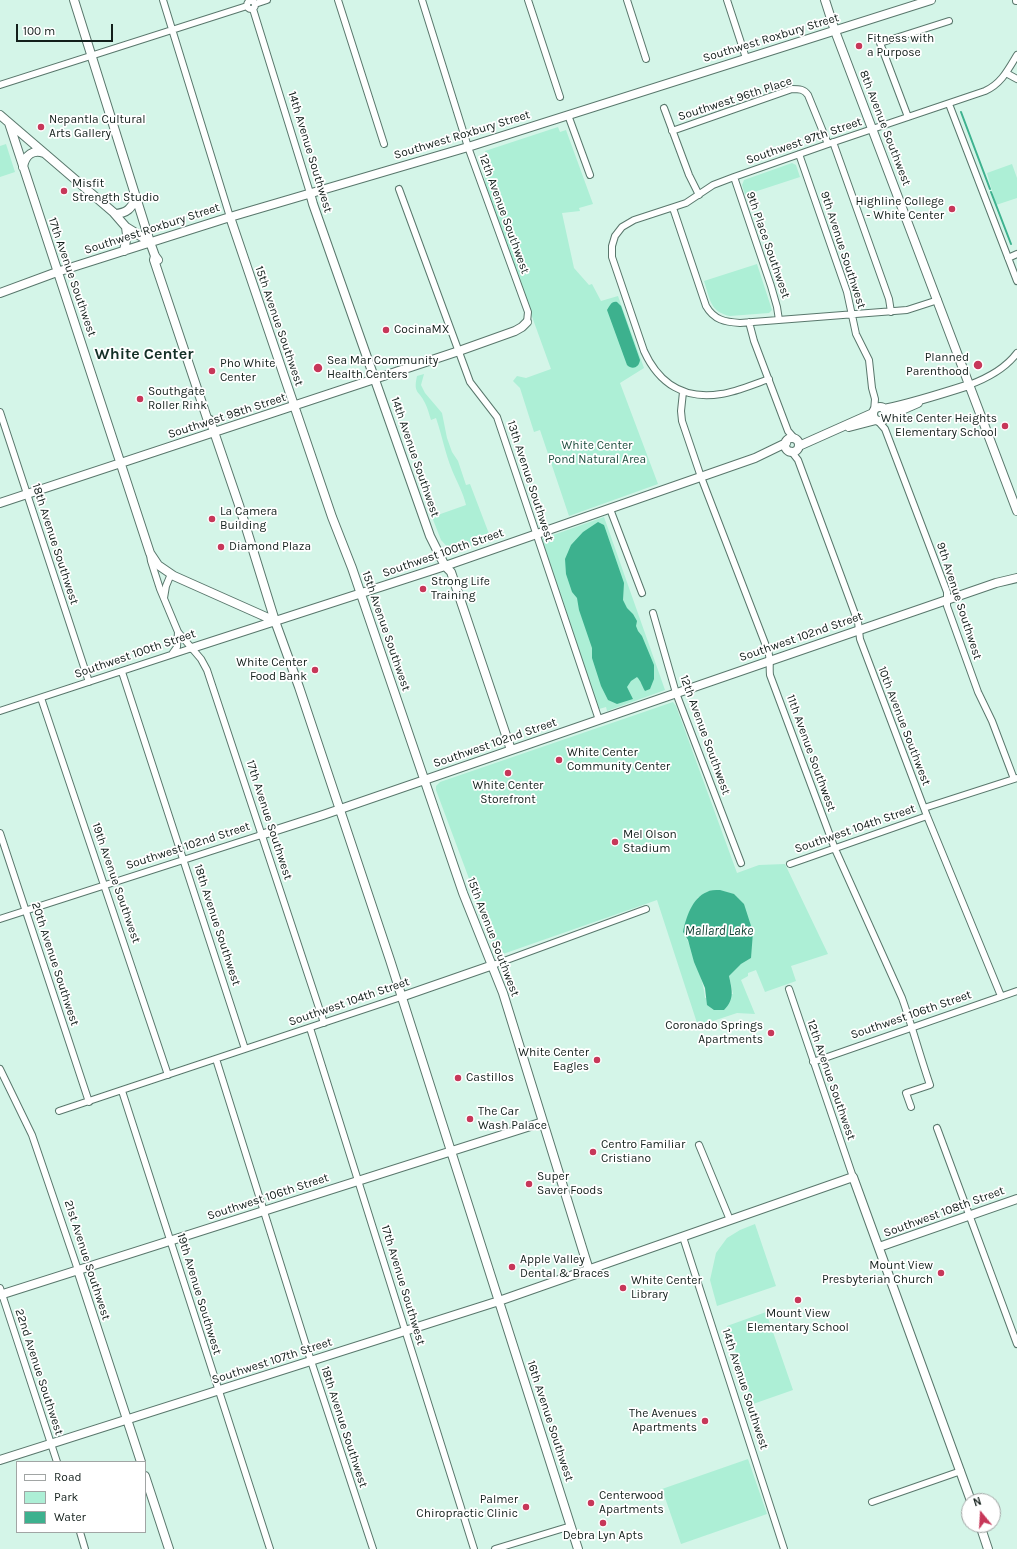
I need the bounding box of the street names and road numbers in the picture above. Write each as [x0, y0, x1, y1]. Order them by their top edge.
street label: Southwest Roxbury Street [701, 10, 841, 66]
street label: 8th Avenue Southwest [856, 68, 914, 188]
street label: Southwest 96th Place [676, 74, 794, 124]
street label: 14th Avenue Southwest [285, 90, 335, 214]
street label: Southwest Roxbury Street [392, 107, 532, 163]
street label: Southwest 97th Street [744, 114, 864, 168]
street label: 12th Avenue Southwest [476, 152, 532, 276]
street label: 9th Place Southwest [743, 190, 793, 300]
street label: 9th Avenue Southwest [817, 190, 869, 310]
street label: Southwest Roxbury Street [82, 200, 222, 258]
street label: 17th Avenue Southwest [45, 216, 99, 338]
street label: 15th Avenue Southwest [252, 264, 306, 388]
street label: Southwest 98th Street [166, 390, 288, 442]
street label: 14th Avenue Southwest [388, 395, 442, 519]
street label: 13th Avenue Southwest [504, 419, 556, 543]
street label: 18th Avenue Southwest [29, 481, 81, 607]
street label: Southwest 100th Street [381, 526, 505, 580]
street label: 9th Avenue Southwest [933, 541, 985, 661]
street label: 15th Avenue Southwest [359, 569, 413, 693]
street label: Southwest 102nd Street [737, 609, 865, 665]
street label: Southwest 100th Street [73, 627, 197, 681]
street label: 10th Avenue Southwest [875, 664, 933, 788]
street label: 12th Avenue Southwest [677, 673, 733, 797]
street label: 11th Avenue Southwest [783, 693, 839, 813]
street label: Southwest 102nd Street [431, 715, 559, 771]
street label: 17th Avenue Southwest [243, 758, 295, 882]
street label: Southwest 104th Street [793, 802, 917, 856]
street label: Southwest 102nd Street [124, 819, 252, 873]
street label: 19th Avenue Southwest [89, 821, 143, 945]
street label: 18th Avenue Southwest [191, 862, 243, 988]
street label: 15th Avenue Southwest [464, 876, 522, 998]
street label: 20th Avenue Southwest [28, 900, 82, 1028]
street label: Southwest 104th Street [287, 975, 411, 1029]
street label: Southwest 106th Street [849, 988, 973, 1042]
street label: 12th Avenue Southwest [804, 1018, 858, 1142]
street label: Southwest 106th Street [205, 1171, 331, 1223]
street label: Southwest 108th Street [882, 1183, 1006, 1241]
street label: 21st Avenue Southwest [61, 1198, 113, 1322]
street label: 17th Avenue Southwest [378, 1223, 428, 1347]
street label: 19th Avenue Southwest [174, 1231, 224, 1357]
street label: 22nd Avenue Southwest [12, 1307, 66, 1437]
street label: 14th Avenue Southwest [719, 1327, 771, 1451]
street label: Southwest 107th Street [210, 1335, 334, 1387]
street label: 16th Avenue Southwest [524, 1359, 576, 1483]
street label: 18th Avenue Southwest [318, 1364, 370, 1490]

